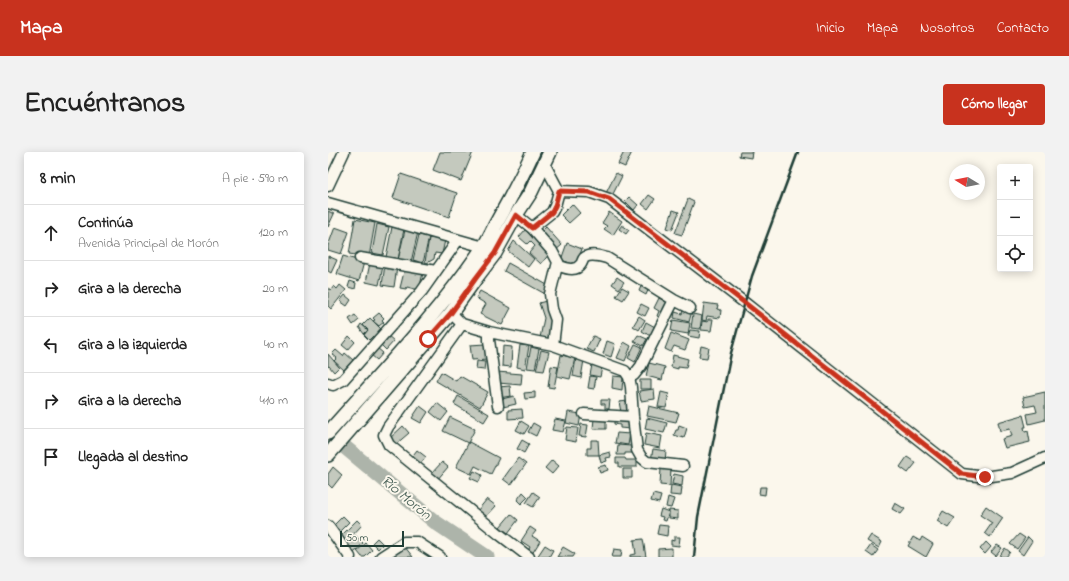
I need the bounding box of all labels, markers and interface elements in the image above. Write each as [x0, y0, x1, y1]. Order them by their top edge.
text: Mapa [20, 15, 62, 42]
text: Inicio [816, 18, 845, 39]
text: Mapa [867, 18, 898, 39]
text: Nosotros [920, 18, 975, 39]
text: Contacto [997, 18, 1049, 39]
text: Encuéntranos [24, 84, 185, 125]
button: Cómo llegar [943, 84, 1045, 125]
north arrow [949, 164, 985, 200]
map controls [997, 164, 1033, 272]
button: + [997, 164, 1033, 200]
text: 8 min [40, 166, 75, 191]
text: A pie · 590 m [222, 169, 288, 188]
button: − [997, 200, 1033, 236]
text: Continúa [78, 212, 133, 234]
icon: ahead [40, 222, 62, 244]
text: 120 m [258, 223, 288, 242]
text: Avenida Principal de Morón [78, 234, 219, 253]
button: locate [997, 236, 1033, 272]
icon: right [40, 278, 62, 300]
text: Gira a la derecha [78, 278, 181, 300]
text: 20 m [263, 279, 288, 298]
route start [419, 330, 437, 348]
icon: left [40, 334, 62, 356]
text: Gira a la izquierda [78, 334, 187, 356]
text: 40 m [264, 335, 288, 354]
icon: right [40, 390, 62, 412]
text: Gira a la derecha [78, 390, 181, 412]
text: 410 m [260, 391, 288, 410]
icon: arrive [40, 446, 62, 468]
text: Llegada al destino [78, 446, 188, 468]
route end [976, 468, 994, 486]
water label: Río Morón [376, 471, 436, 526]
scale bar [340, 529, 404, 548]
text: 50 m [346, 530, 368, 546]

